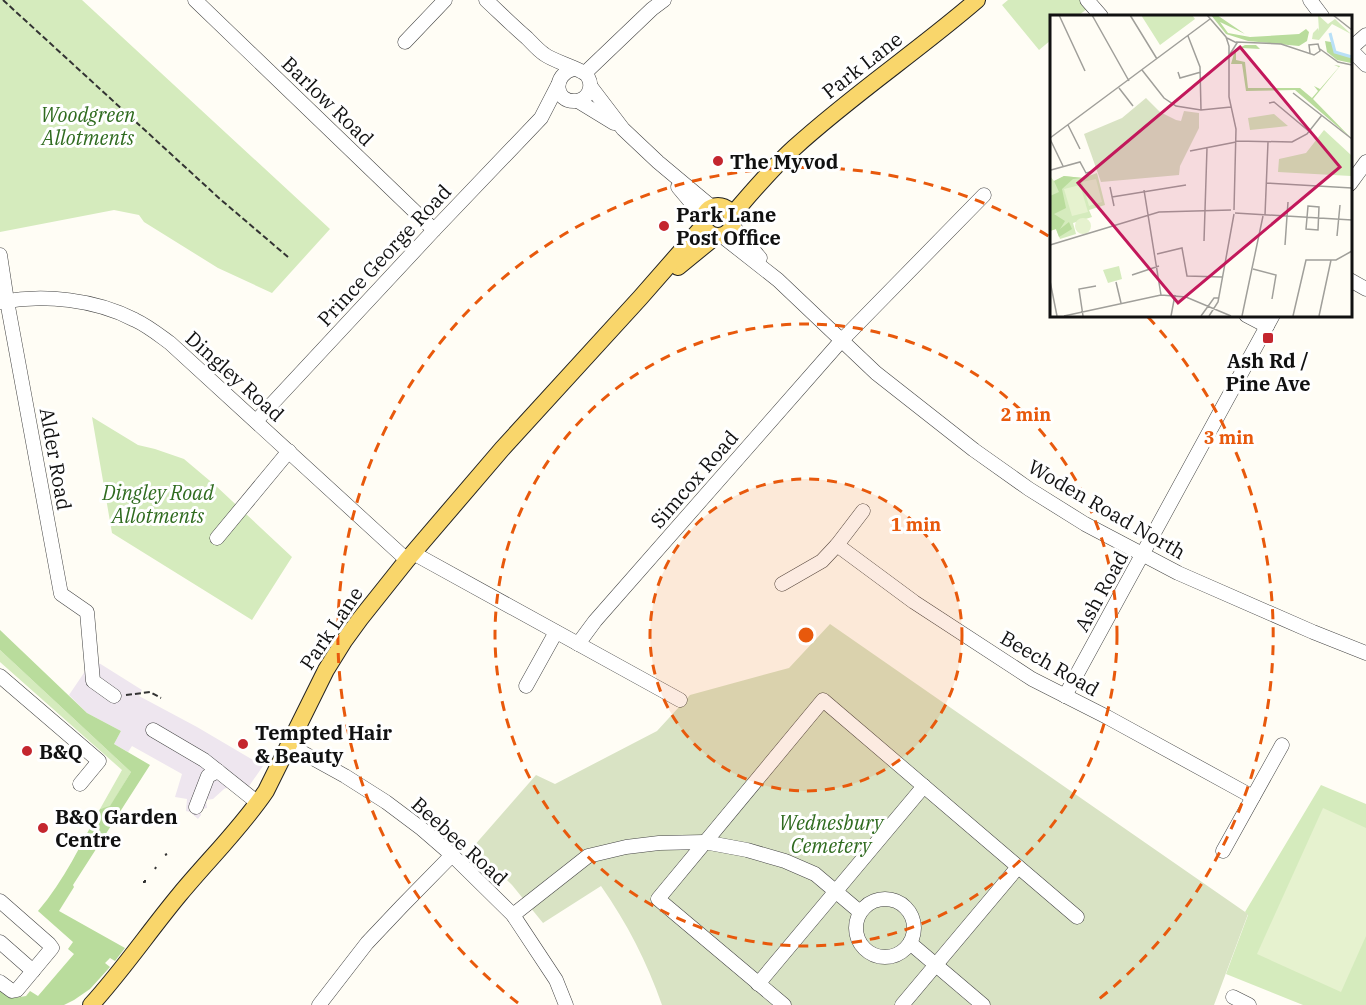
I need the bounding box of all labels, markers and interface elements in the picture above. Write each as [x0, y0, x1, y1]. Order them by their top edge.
inset map [1050, 15, 1351, 316]
street label: Park Lane [816, 25, 908, 105]
street label: Barlow Road [276, 50, 380, 152]
park label: Woodgreen Allotments [40, 101, 136, 151]
place label: The Myvod [730, 148, 839, 175]
marker: The Myvod [711, 154, 725, 168]
street label: Prince George Road [311, 178, 457, 332]
place label: Park Lane Post Office [676, 201, 781, 251]
marker: Park Lane Post Office [657, 219, 671, 233]
street label: Dingley Road [180, 325, 290, 427]
marker: Ash Rd / Pine Ave [1261, 331, 1275, 345]
place label: Ash Rd / Pine Ave [1225, 347, 1311, 397]
text: 2 min [1001, 403, 1051, 426]
street label: Alder Road [34, 406, 78, 512]
street label: Simcox Road [644, 424, 744, 534]
text: 3 min [1204, 426, 1254, 449]
street label: Woden Road North [1023, 453, 1191, 565]
park label: Dingley Road Allotments [101, 479, 215, 529]
text: 1 min [891, 513, 941, 536]
street label: Ash Road [1068, 546, 1134, 636]
street label: Park Lane [293, 581, 369, 675]
street label: Beech Road [996, 624, 1104, 702]
centre of rings [796, 625, 816, 645]
place label: Tempted Hair & Beauty [255, 719, 392, 769]
marker: Tempted Hair & Beauty [236, 737, 250, 751]
place label: B&Q [39, 738, 83, 765]
marker: B&Q [20, 744, 34, 758]
street label: Beebee Road [406, 791, 514, 891]
place label: B&Q Garden Centre [55, 803, 178, 853]
park label: Wednesbury Cemetery [779, 809, 885, 859]
marker: B&Q Garden Centre [36, 821, 50, 835]

